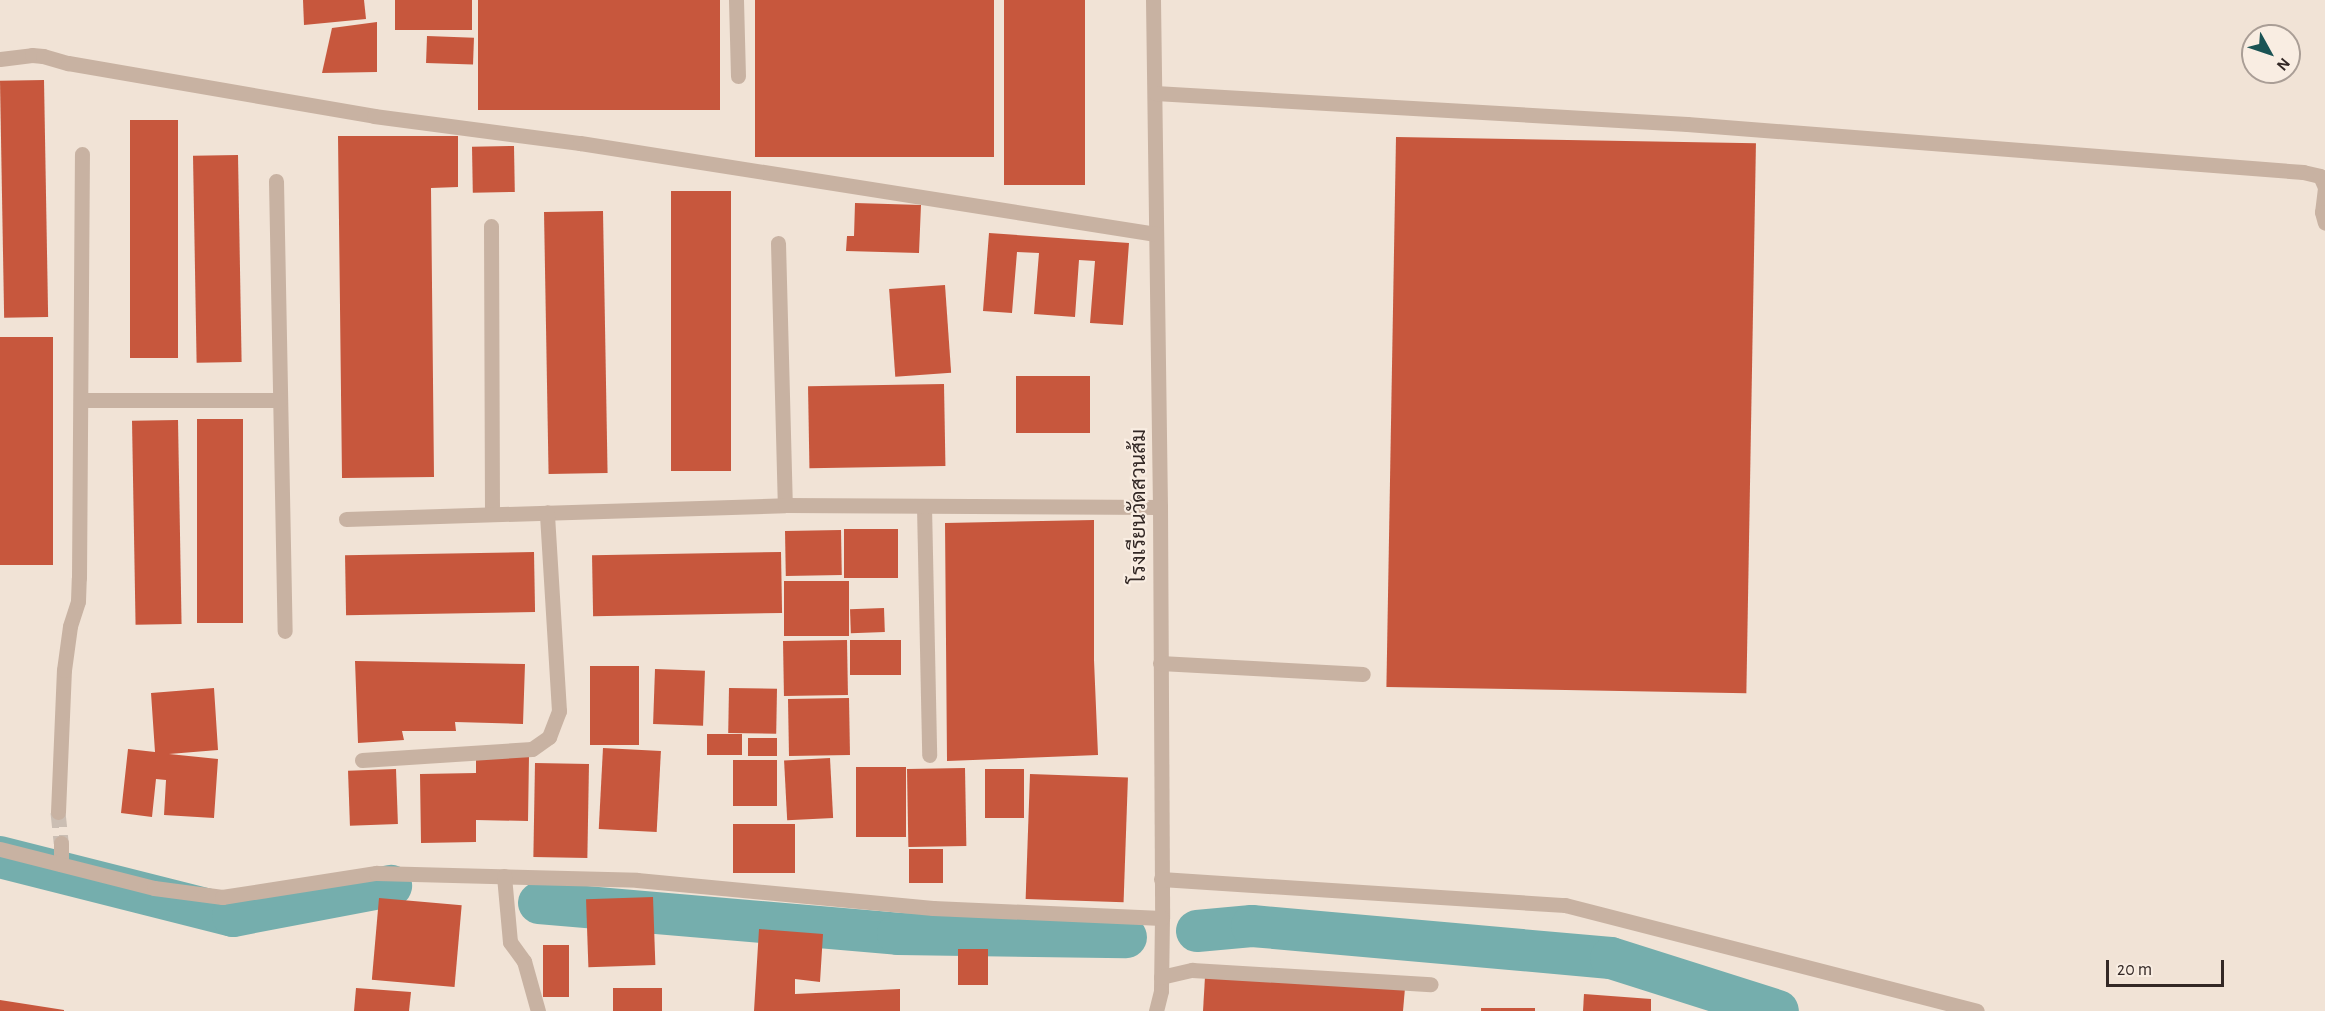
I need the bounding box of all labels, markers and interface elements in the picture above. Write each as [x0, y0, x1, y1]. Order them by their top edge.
north arrow [2241, 24, 2301, 84]
text: N [2274, 55, 2293, 74]
street label: โรงเรียนวัดสวนส้ม [1126, 429, 1152, 583]
scale bar [2109, 948, 2228, 986]
text: 20 m [2117, 961, 2152, 979]

